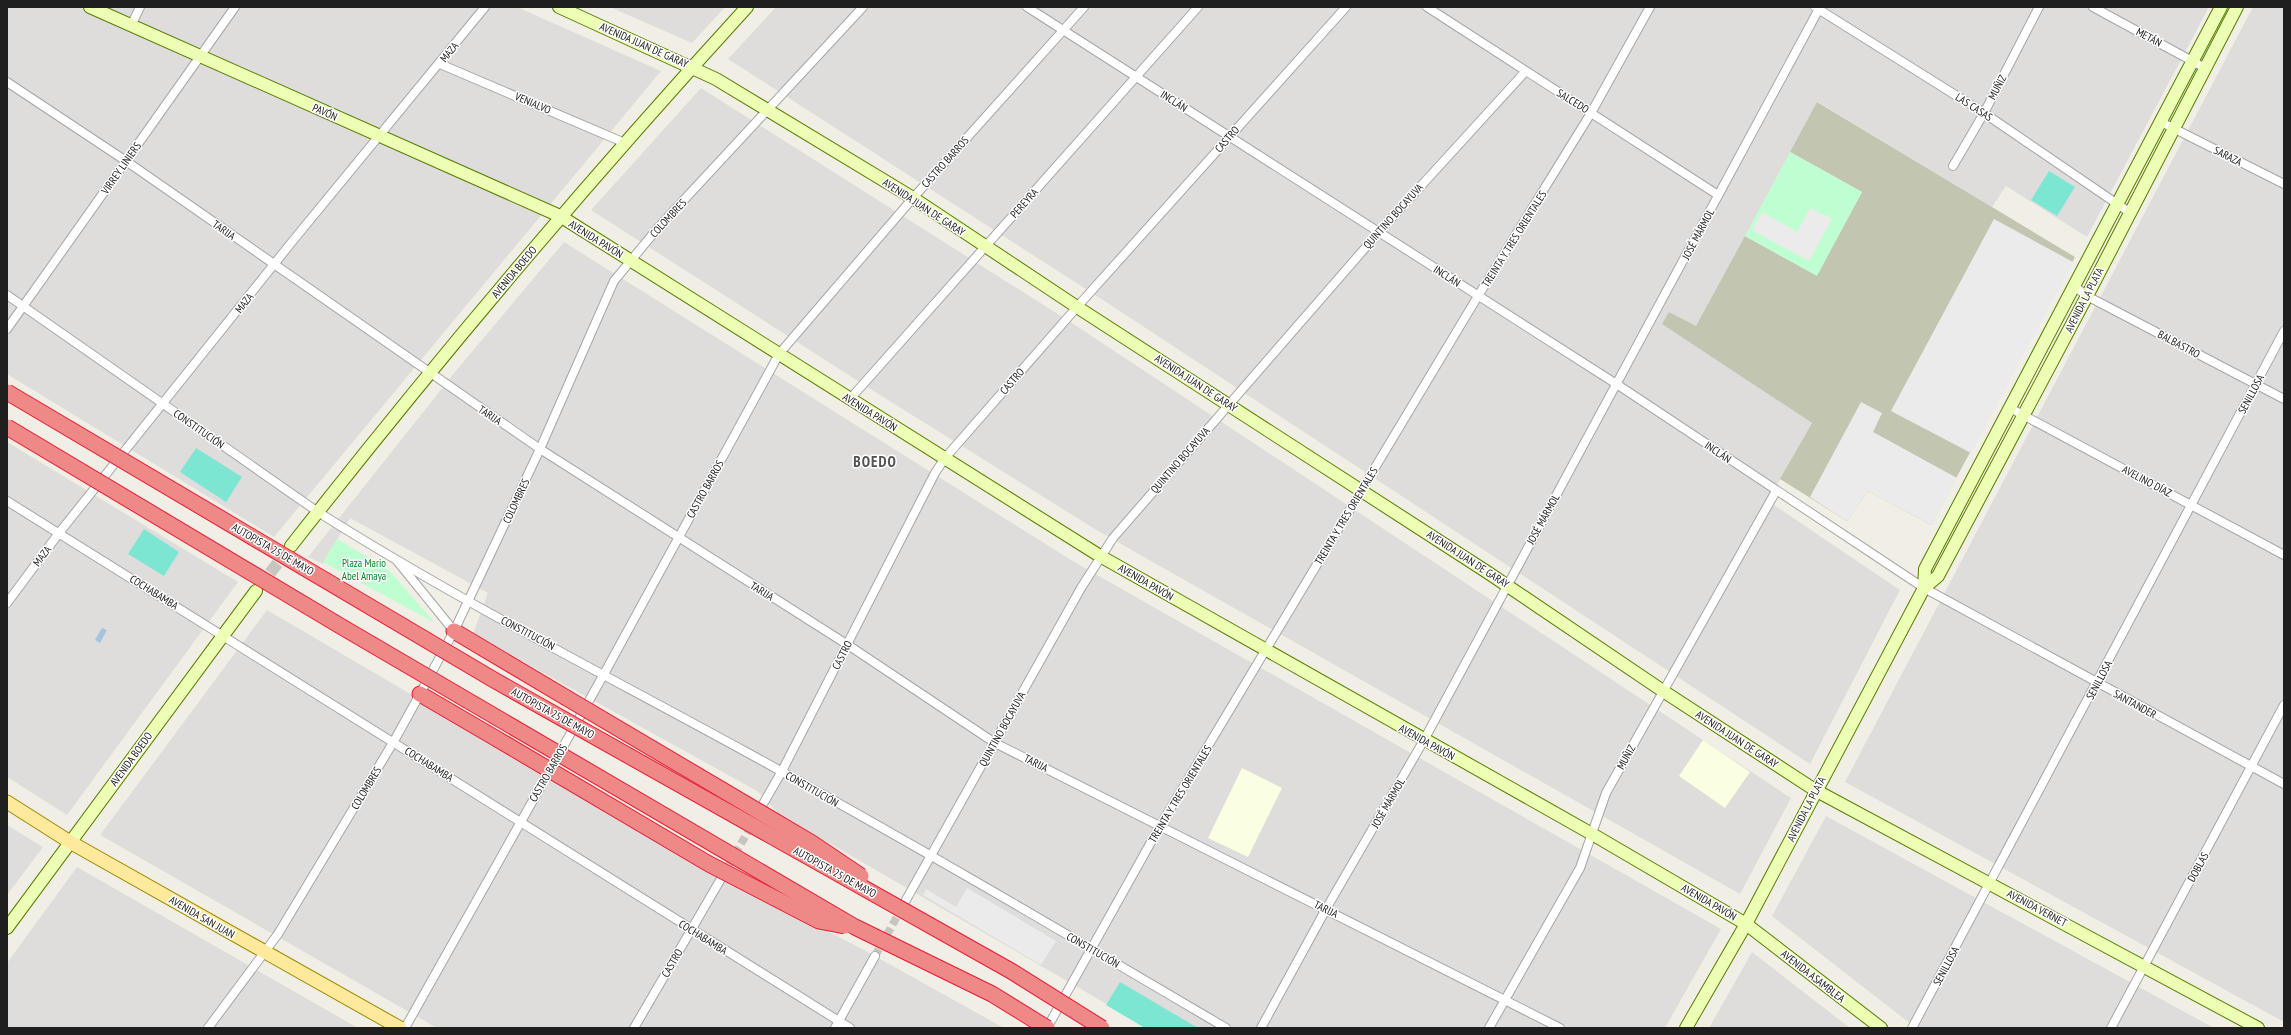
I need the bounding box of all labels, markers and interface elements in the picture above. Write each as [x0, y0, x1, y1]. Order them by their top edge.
street label: AVENIDA JUAN DE GARAY [597, 19, 691, 71]
street label: METÁN [2134, 24, 2164, 50]
street label: MAZA [437, 38, 462, 65]
street label: MUÑIZ [1985, 72, 2009, 102]
street label: SALCEDO [1554, 86, 1592, 116]
street label: INCLÁN [1158, 87, 1190, 115]
street label: VENIALVO [512, 89, 553, 117]
street label: LAS CASAS [1953, 90, 1995, 124]
street label: PAVÓN [310, 100, 340, 124]
street label: CASTRO [1212, 123, 1242, 155]
street label: CASTRO BARROS [918, 133, 972, 191]
street label: VIRREY LINIERS [97, 139, 144, 198]
street label: SARAZA [2212, 143, 2245, 169]
street label: AVENIDA JUAN DE GARAY [880, 175, 968, 239]
street label: QUINTINO BOCAYUVA [1360, 180, 1427, 252]
street label: PEREYRA [1007, 185, 1041, 221]
street label: TREINTA Y TRES ORIENTALES [1479, 188, 1550, 290]
street label: COLOMBRES [647, 196, 690, 240]
street label: JOSÉ MÁRMOL [1678, 206, 1717, 263]
street label: TARIJA [210, 217, 239, 243]
street label: AVENIDA PAVÓN [566, 217, 626, 261]
street label: AVENIDA BOEDO [488, 243, 540, 301]
street label: INCLÁN [1431, 262, 1463, 290]
street label: AVENIDA LA PLATA [2062, 264, 2107, 335]
street label: MAZA [232, 289, 257, 316]
street label: BALBASTRO [2155, 327, 2203, 361]
street label: AVENIDA JUAN DE GARAY [1152, 351, 1240, 415]
street label: CASTRO [997, 365, 1027, 397]
street label: SENILLOSA [2235, 371, 2267, 416]
street label: AVENIDA PAVÓN [840, 390, 900, 434]
street label: TARIJA [476, 402, 505, 428]
street label: CONSTITUCIÓN [171, 406, 227, 452]
street label: QUINTINO BOCAYUVA [1147, 423, 1213, 496]
street label: INCLÁN [1702, 438, 1734, 466]
district label: BOEDO [853, 452, 897, 471]
street label: CASTRO BARROS [683, 457, 727, 521]
street label: AVELINO DÍAZ [2120, 462, 2174, 500]
street label: TREINTA Y TRES ORIENTALES [1311, 464, 1381, 567]
street label: COLOMBRES [500, 476, 533, 526]
street label: JOSÉ MÁRMOL [1523, 491, 1563, 548]
street label: AUTOPISTA 25 DE MAYO [229, 520, 317, 578]
street label: AVENIDA JUAN DE GARAY [1424, 527, 1512, 591]
street label: MAZA [30, 542, 55, 569]
park label: Plaza Mario Abel Amaya [342, 556, 386, 583]
street label: AVENIDA PAVÓN [1116, 561, 1176, 604]
street label: COCHABAMBA [127, 572, 182, 613]
street label: TARIJA [748, 578, 777, 604]
street label: CONSTITUCIÓN [499, 613, 557, 653]
street label: CASTRO [829, 638, 855, 672]
street label: SENILLOSA [2083, 657, 2115, 702]
street label: AUTOPISTA 25 DE MAYO [509, 684, 597, 742]
street label: SANTANDER [2111, 686, 2159, 722]
street label: QUINTINO BOCAYUVA [976, 689, 1029, 769]
street label: AVENIDA JUAN DE GARAY [1693, 707, 1781, 771]
street label: AVENIDA PAVÓN [1397, 721, 1457, 763]
street label: AVENIDA BOEDO [107, 729, 155, 789]
street label: CASTRO BARROS [526, 741, 570, 804]
street label: TREINTA Y TRES ORIENTALES [1145, 742, 1215, 845]
street label: MUÑIZ [1614, 742, 1639, 772]
street label: COCHABAMBA [402, 744, 457, 785]
street label: TARIJA [1022, 751, 1051, 775]
street label: COLOMBRES [348, 764, 384, 812]
street label: CONSTITUCIÓN [783, 768, 841, 810]
street label: AVENIDA LA PLATA [1784, 773, 1829, 844]
street label: JOSÉ MÁRMOL [1368, 775, 1408, 831]
street label: AUTOPISTA 25 DE MAYO [791, 843, 879, 901]
street label: DOBLAS [2184, 850, 2212, 884]
street label: AVENIDA PAVÓN [1679, 881, 1739, 924]
street label: AVENIDA VERNET [2005, 886, 2070, 930]
street label: AVENIDA SAN JUAN [167, 893, 237, 941]
street label: TARIJA [1312, 897, 1341, 921]
street label: COCHABAMBA [676, 917, 731, 958]
street label: CONSTITUCIÓN [1064, 929, 1122, 971]
street label: SENILLOSA [1930, 943, 1962, 988]
street label: CASTRO [658, 946, 686, 980]
street label: AVENIDA ASAMBLEA [1778, 947, 1848, 1006]

